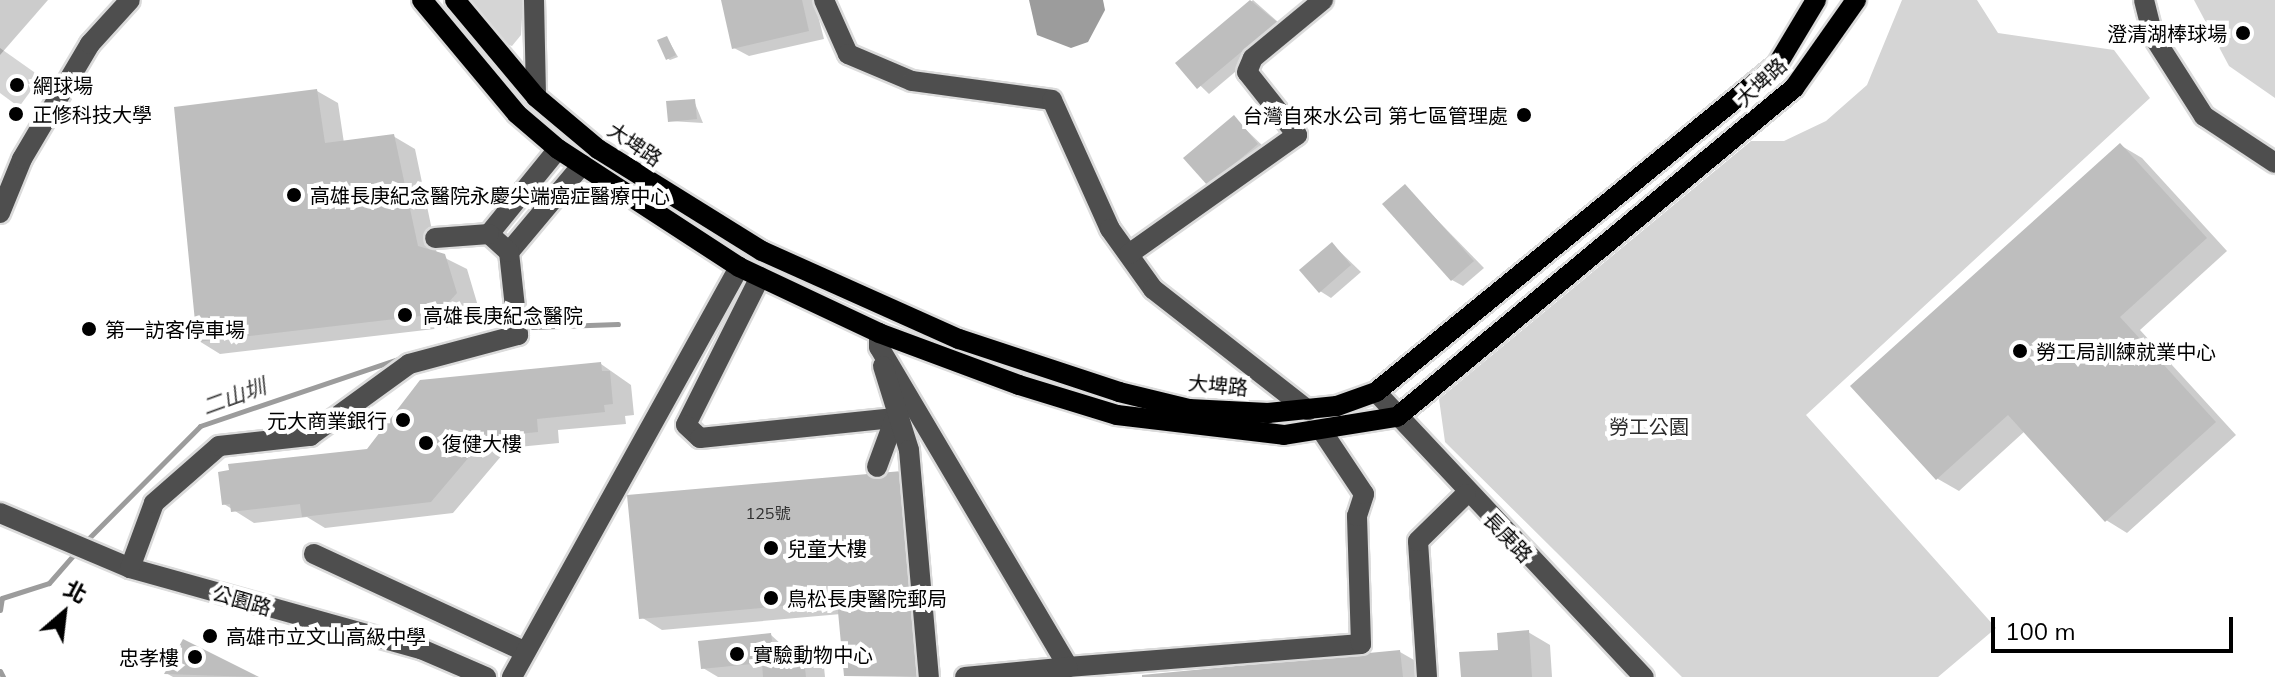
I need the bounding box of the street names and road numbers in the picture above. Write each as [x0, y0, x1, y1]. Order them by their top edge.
street label: 大埤路 [1731, 53, 1791, 111]
street label: 大埤路 [603, 117, 667, 171]
street label: 大埤路 [1187, 370, 1249, 400]
street label: 長庚路 [1479, 507, 1537, 567]
street label: 公園路 [210, 580, 274, 620]

